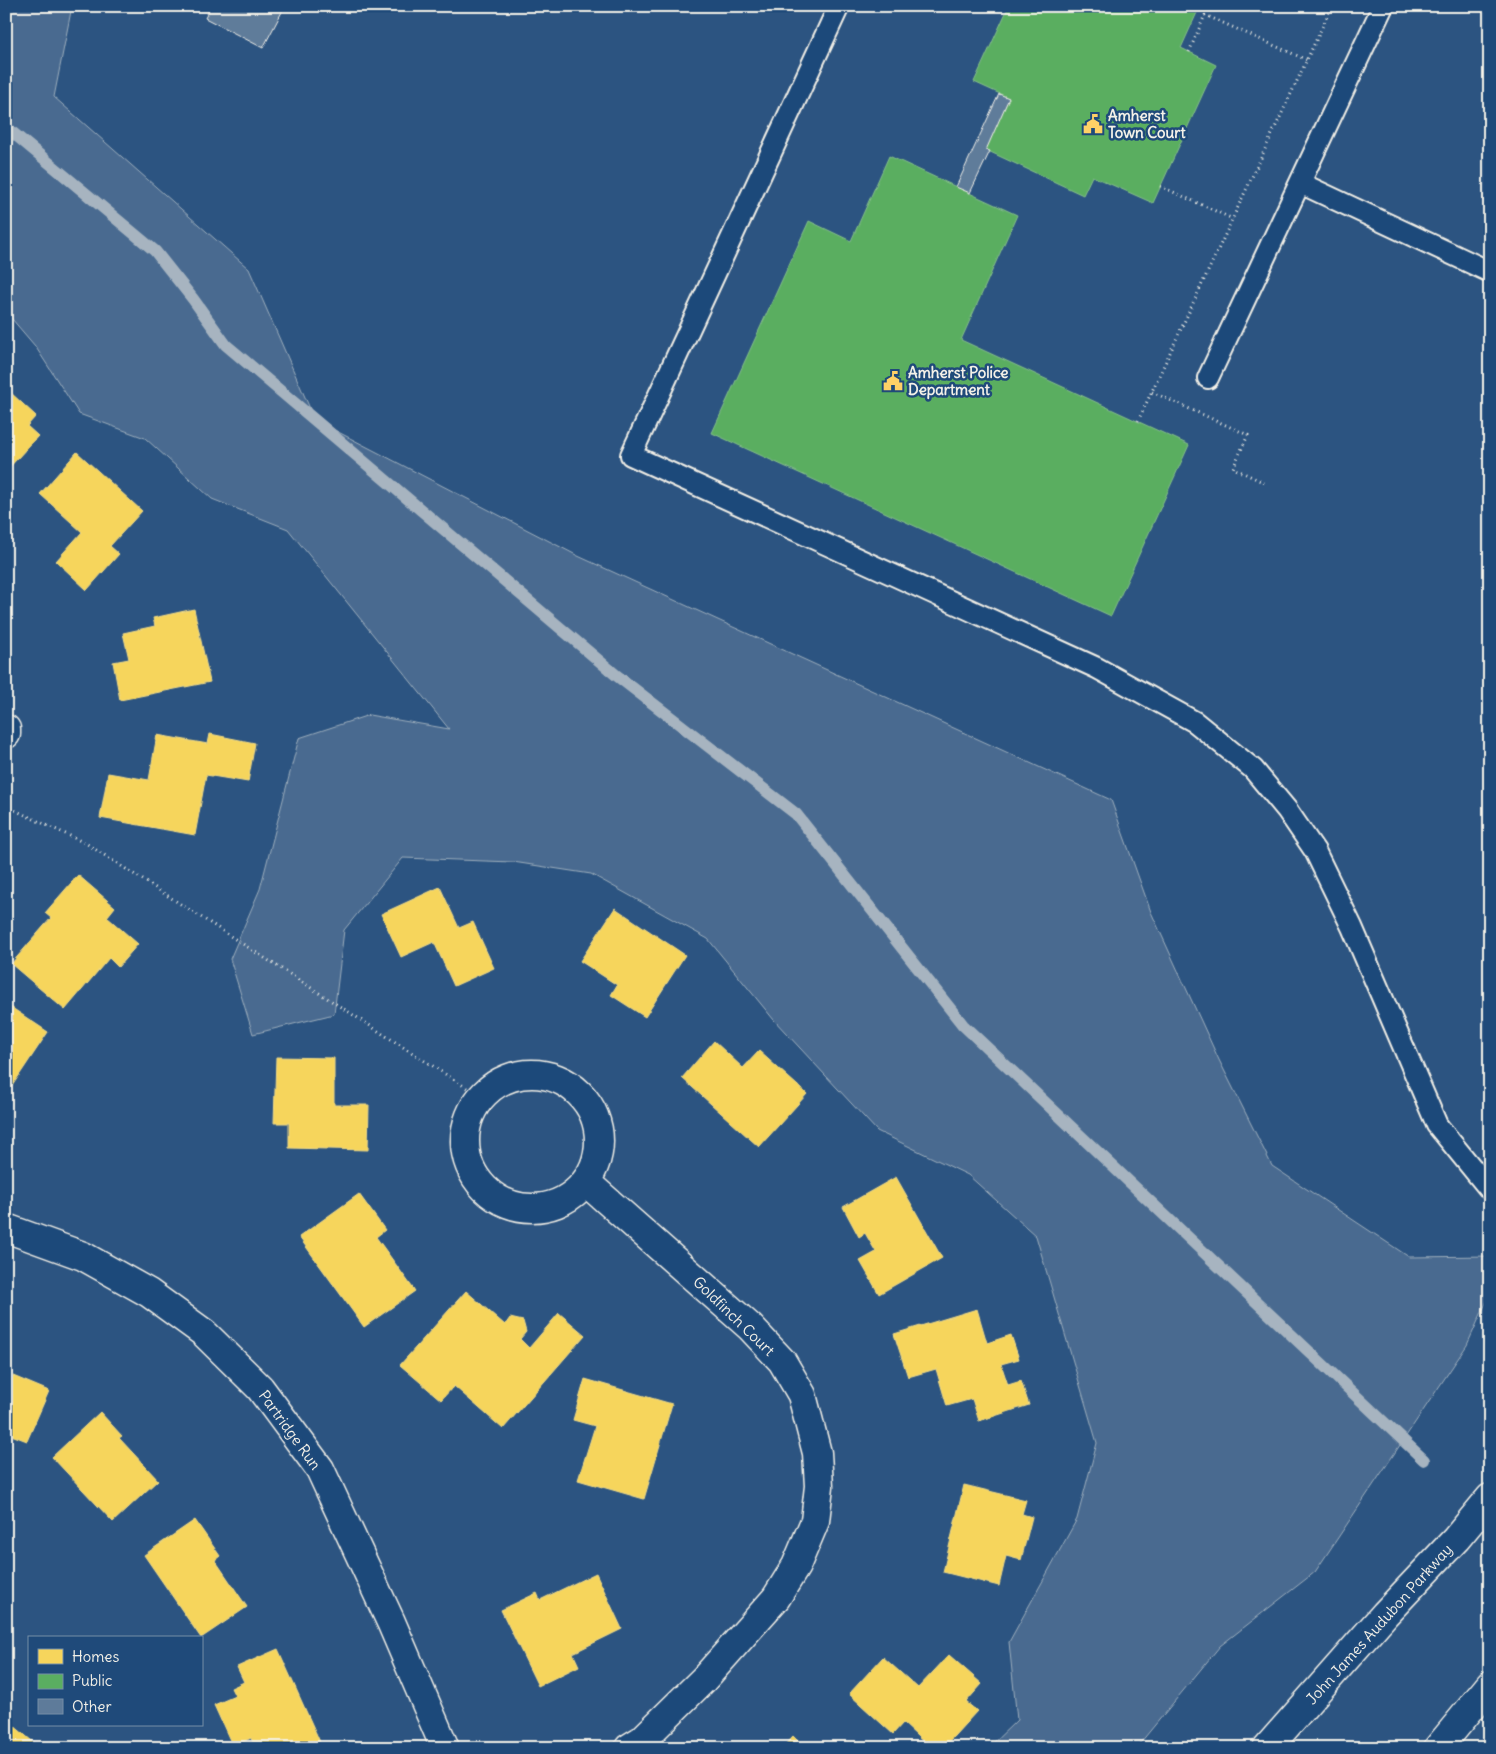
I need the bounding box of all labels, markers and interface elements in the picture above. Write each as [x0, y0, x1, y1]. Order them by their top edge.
place label: Amherst Town Court [1108, 106, 1186, 142]
public building icon: Amherst Town Court [1082, 113, 1104, 135]
place label: Amherst Police Department [908, 363, 1008, 400]
public building icon: Amherst Police Department [882, 370, 904, 392]
street label: Goldfinch Court [689, 1272, 779, 1360]
street label: Partridge Run [255, 1387, 325, 1474]
street label: John James Audubon Parkway [1302, 1540, 1456, 1708]
legend [28, 1636, 202, 1726]
text: Homes [72, 1647, 119, 1666]
text: Public [72, 1671, 113, 1690]
text: Other [72, 1697, 112, 1716]

